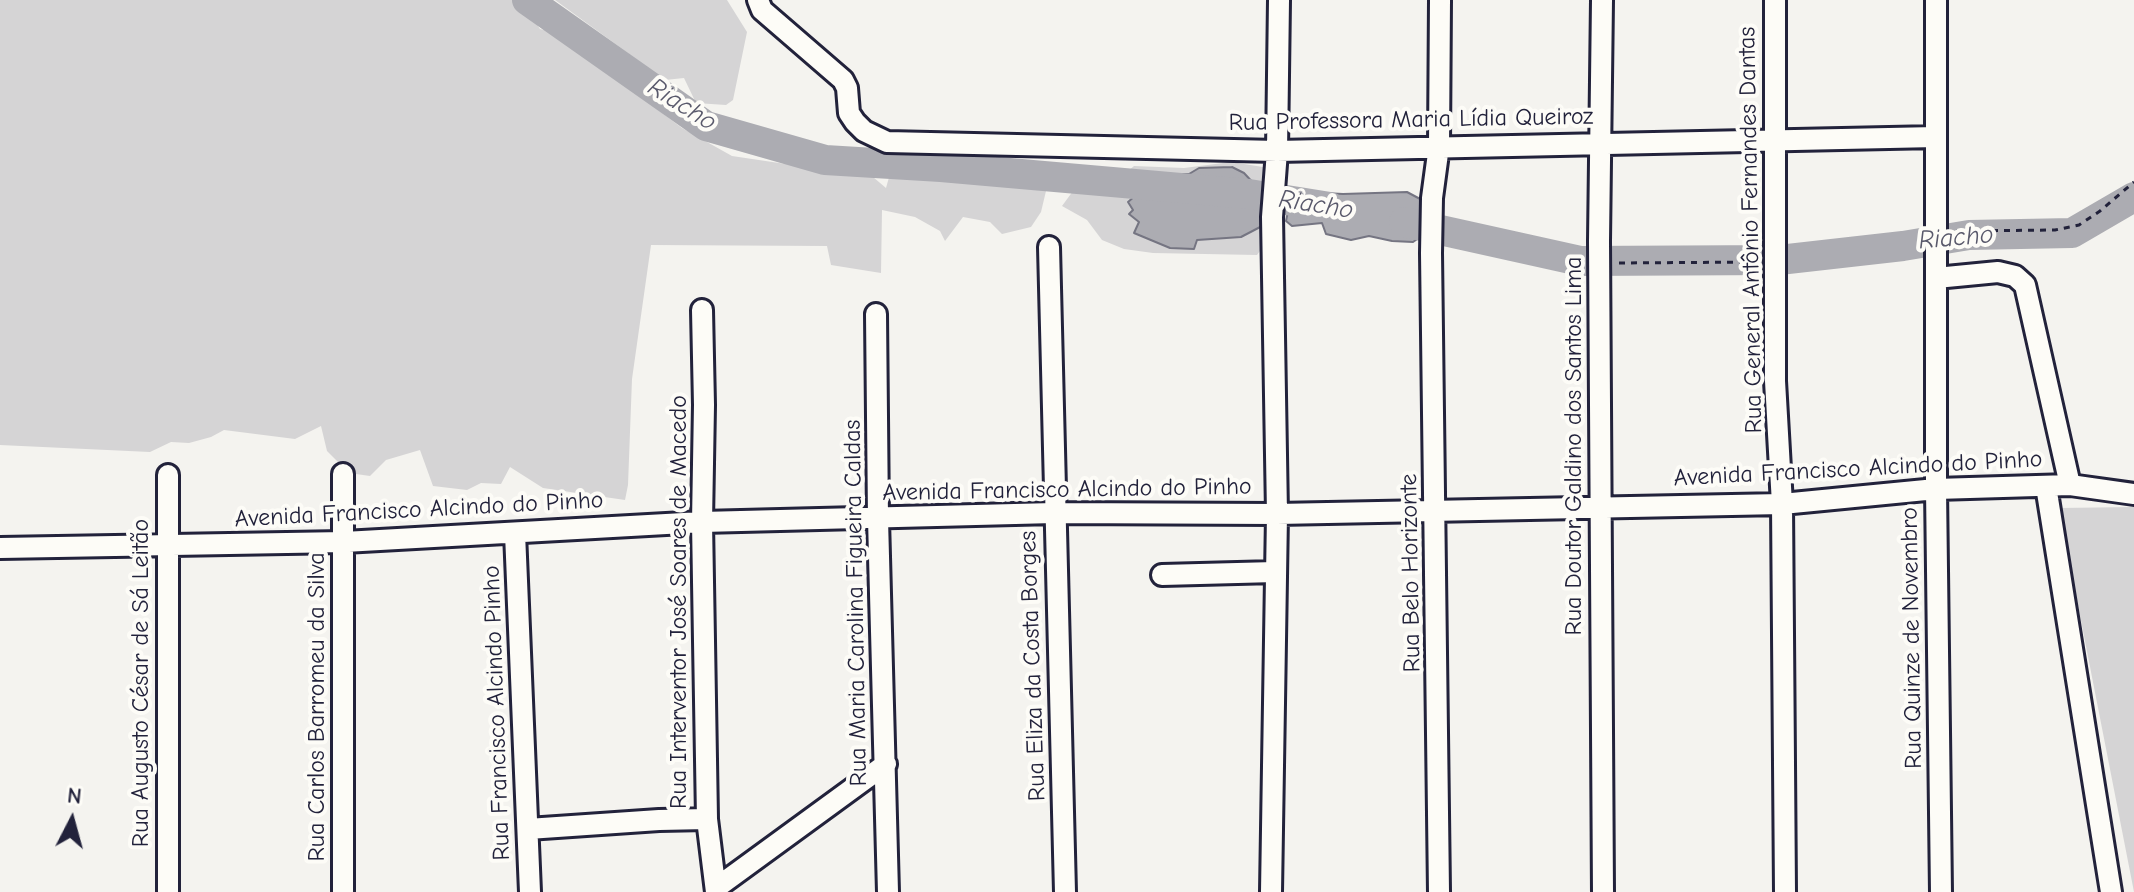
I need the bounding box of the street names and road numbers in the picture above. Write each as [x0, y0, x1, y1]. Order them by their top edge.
street label: Rua General Antônio Fernandes Dantas [1733, 26, 1769, 434]
street label: Rua Professora Maria Lídia Queiroz [1228, 102, 1594, 138]
street label: Rua Doutor Galdino dos Santos Lima [1560, 257, 1588, 635]
street label: Rua Interventor José Soares de Macedo [665, 395, 693, 809]
street label: Rua Maria Carolina Figueira Caldas [838, 419, 874, 787]
street label: Avenida Francisco Alcindo do Pinho [1673, 445, 2043, 493]
street label: Avenida Francisco Alcindo do Pinho [882, 472, 1252, 508]
street label: Rua Belo Horizonte [1395, 473, 1427, 673]
street label: Avenida Francisco Alcindo do Pinho [234, 486, 604, 534]
street label: Rua Quinze de Novembro [1895, 507, 1929, 769]
street label: Rua Augusto César de Sá Leitão [127, 519, 155, 847]
street label: Rua Eliza da Costa Borges [1014, 530, 1052, 802]
street label: Rua Carlos Barromeu da Silva [303, 552, 331, 862]
street label: Rua Francisco Alcindo Pinho [477, 565, 517, 861]

